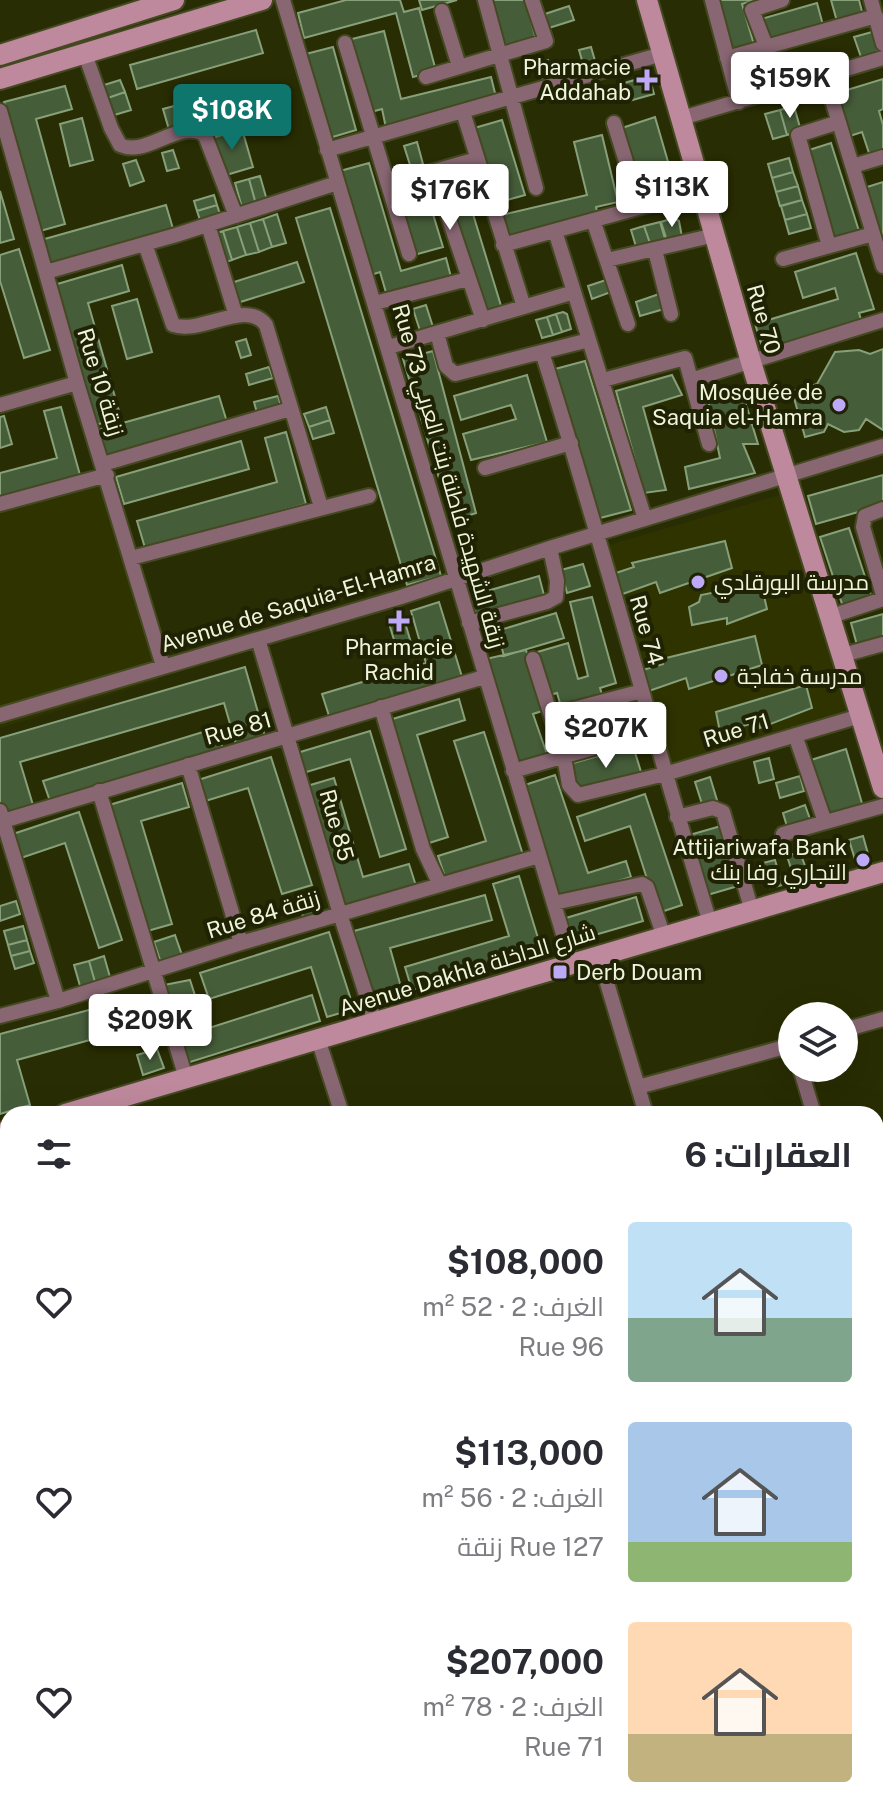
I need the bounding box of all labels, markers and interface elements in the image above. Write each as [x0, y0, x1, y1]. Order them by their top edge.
pin: $159K [734, 52, 846, 120]
place label: Pharmacie Addahab [523, 54, 631, 105]
text: $159K [749, 62, 831, 93]
marker: Pharmacie Addahab [638, 71, 656, 89]
pin: $108K [176, 84, 288, 152]
text: $108K [191, 94, 273, 125]
pin: $113K [616, 161, 728, 229]
pin: $176K [394, 164, 506, 232]
text: $113K [634, 171, 710, 202]
text: $176K [410, 174, 490, 205]
street label: Rue 70 [742, 281, 786, 357]
street label: Rue 73 زنقة الشهيدة فاطنة بنت العربي [383, 301, 511, 652]
street label: Rue 10 زنقة [72, 325, 130, 439]
place label: Mosquée de Saquia el-Hamra [652, 379, 823, 430]
marker: Mosquée de Saquia el-Hamra [830, 396, 848, 414]
street label: Avenue de Saquia-El-Hamra [157, 549, 439, 657]
place label: مدرسة البورقادي [714, 569, 869, 599]
marker: مدرسة البورقادي [689, 573, 707, 591]
street label: Rue 74 [625, 592, 669, 668]
marker: Pharmacie Rachid [390, 612, 408, 630]
place label: Pharmacie Rachid [345, 634, 453, 685]
place label: مدرسة خفاجة [737, 663, 863, 689]
marker: مدرسة خفاجة [712, 667, 730, 685]
pin: $207K [550, 702, 662, 770]
street label: Rue 81 [202, 706, 274, 750]
street label: Rue 71 [700, 708, 772, 752]
text: $207K [563, 712, 649, 743]
street label: Rue 85 [314, 786, 360, 864]
place label: Attijariwafa Bank التجاري وفا بنك [672, 834, 847, 889]
marker: Attijariwafa Bank التجاري وفا بنك [854, 851, 872, 869]
street label: Rue 84 زنقة [203, 884, 323, 944]
street label: Avenue Dakhla شارع الداخلة [336, 919, 599, 1023]
place label: Derb Douam [576, 959, 702, 985]
marker: Derb Douam [551, 963, 569, 981]
pin: $209K [94, 994, 206, 1062]
map controls [778, 1002, 858, 1082]
button: layers [778, 1002, 858, 1082]
text: $209K [107, 1004, 193, 1035]
icon: filters [32, 1132, 76, 1176]
text: العقارات: 6 [684, 1135, 852, 1175]
text: $108,000 [447, 1242, 604, 1282]
icon: home [692, 1254, 788, 1350]
icon: heart [32, 1280, 76, 1324]
text: الغرف: 2 · 52 m² [422, 1291, 604, 1322]
text: Rue 96 [518, 1331, 604, 1362]
text: $113,000 [454, 1433, 604, 1473]
icon: home [692, 1454, 788, 1550]
icon: heart [32, 1480, 76, 1524]
text: الغرف: 2 · 56 m² [421, 1482, 604, 1513]
text: Rue 127 زنقة [457, 1531, 604, 1562]
text: $207,000 [446, 1642, 604, 1682]
icon: home [692, 1654, 788, 1750]
icon: heart [32, 1680, 76, 1724]
text: الغرف: 2 · 78 m² [422, 1691, 604, 1722]
text: Rue 71 [524, 1731, 604, 1762]

